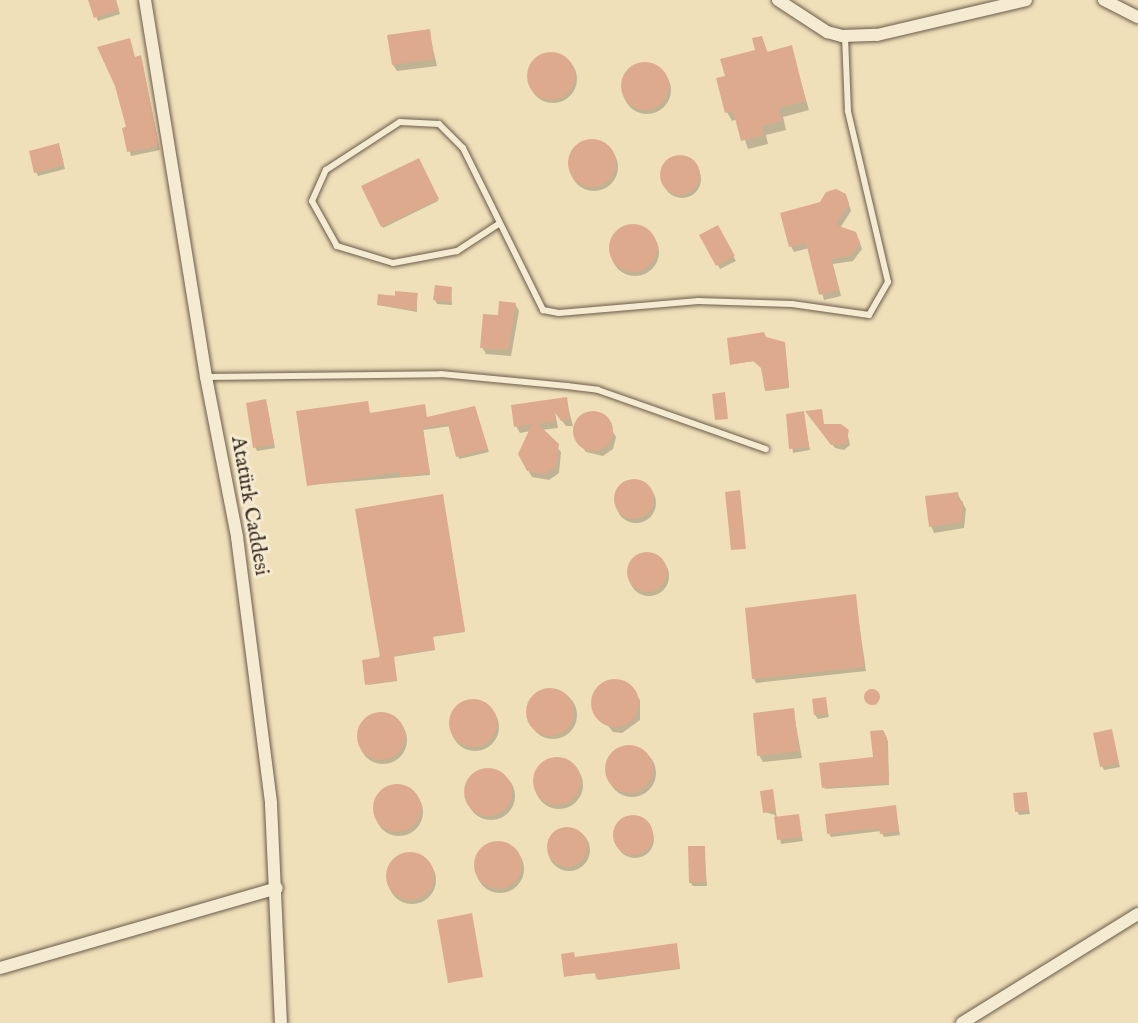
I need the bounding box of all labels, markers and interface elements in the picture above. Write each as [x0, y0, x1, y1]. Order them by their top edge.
street label: Atatürk Caddesi [224, 434, 274, 578]

